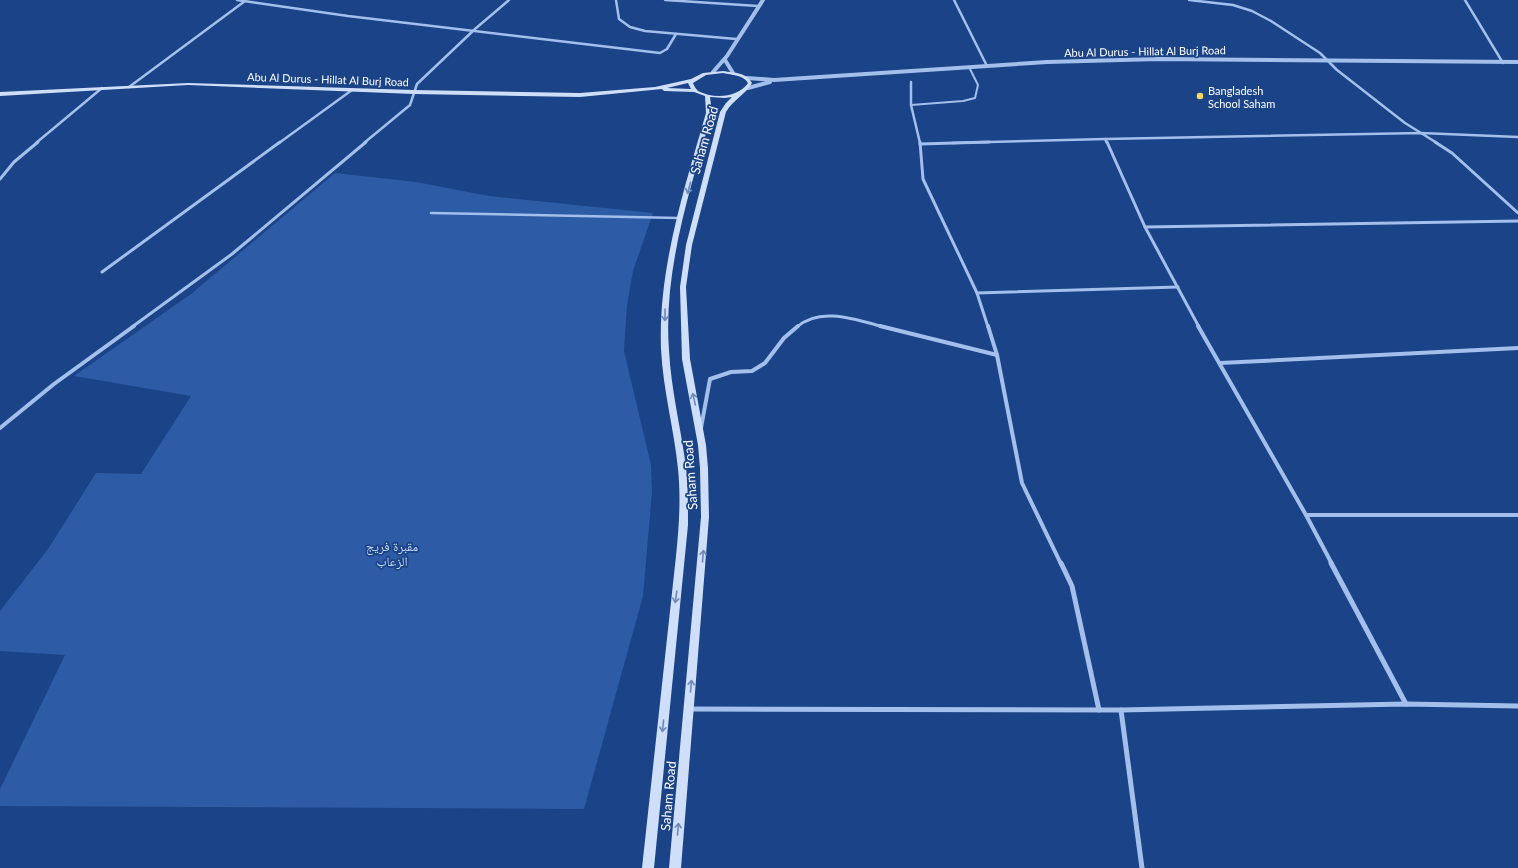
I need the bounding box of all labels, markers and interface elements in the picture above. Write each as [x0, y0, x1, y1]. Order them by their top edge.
street label: Abu Al Durus - Hillat Al Burj Road [1064, 43, 1226, 59]
street label: Abu Al Durus - Hillat Al Burj Road [247, 70, 409, 88]
place label: Bangladesh School Saham [1208, 84, 1275, 110]
marker: Bangladesh School Saham [1195, 91, 1205, 101]
street label: Saham Road [687, 104, 721, 176]
one-way arrow [685, 181, 692, 194]
one-way arrow [661, 308, 669, 321]
one-way arrow [689, 393, 697, 406]
street label: Saham Road [680, 440, 700, 510]
park label: مقبرة فريج الزعاب [366, 538, 418, 570]
one-way arrow [699, 550, 706, 563]
one-way arrow [672, 590, 680, 603]
one-way arrow [687, 680, 695, 693]
one-way arrow [659, 719, 666, 732]
street label: Saham Road [657, 760, 679, 832]
one-way arrow [674, 823, 682, 836]

